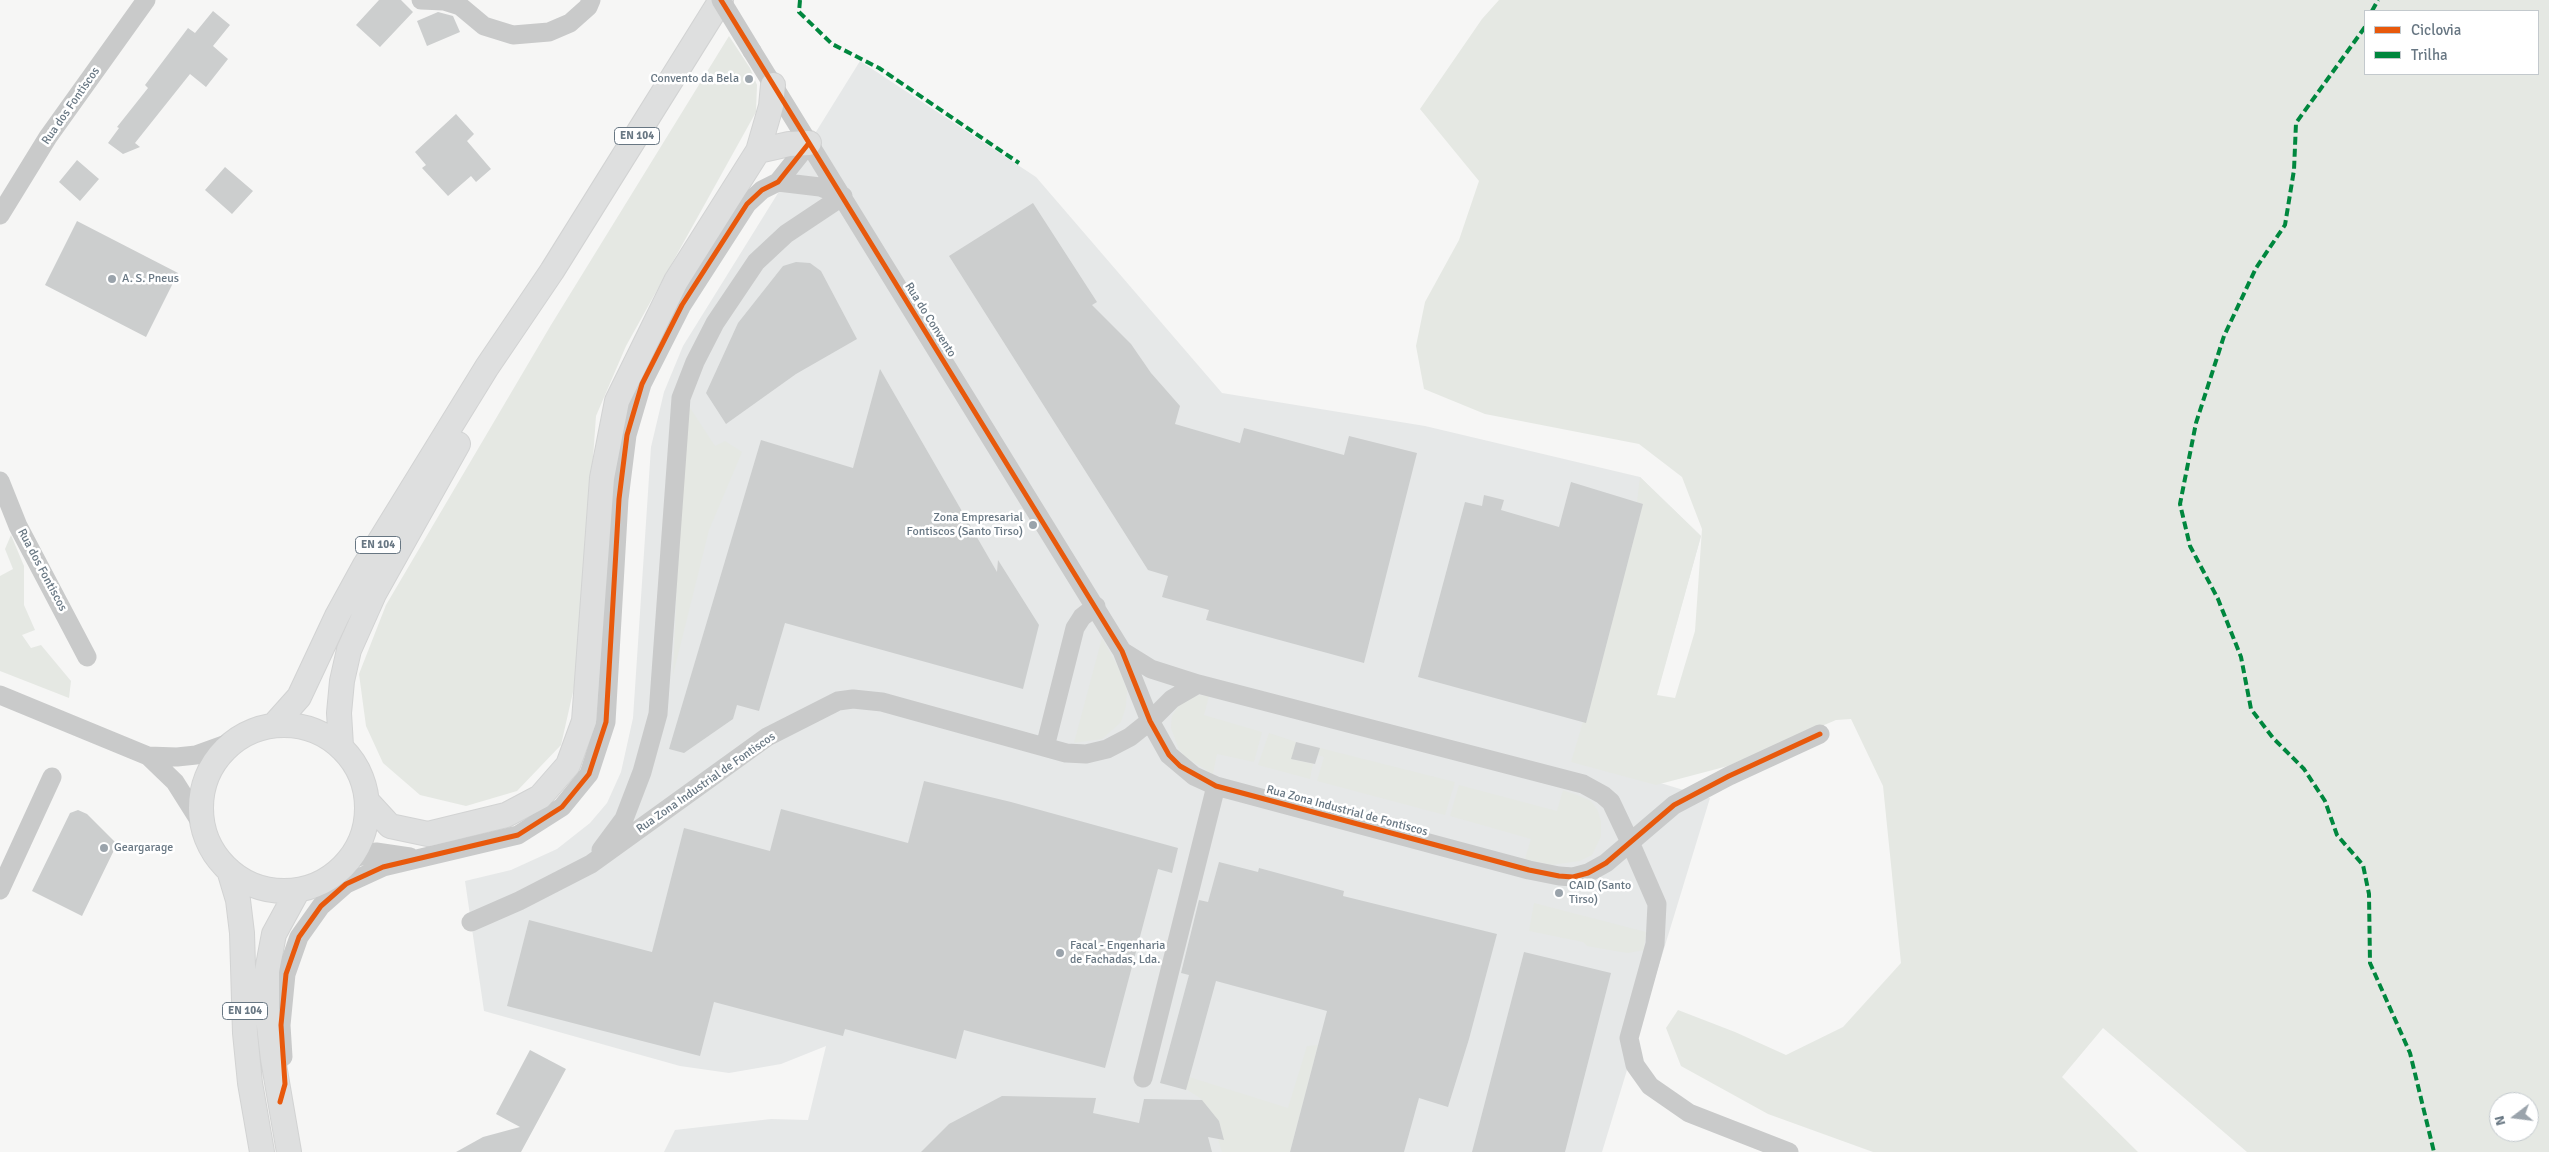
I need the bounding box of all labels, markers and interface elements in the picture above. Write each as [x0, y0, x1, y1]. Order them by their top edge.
legend [2364, 10, 2539, 75]
text: Ciclovia [2411, 21, 2461, 39]
text: Trilha [2411, 46, 2448, 64]
street label: Rua dos Fontiscos [39, 64, 103, 148]
place label: Convento da Bela [650, 72, 739, 86]
marker: Convento da Bela [743, 73, 755, 85]
road number: EN 104 [614, 128, 660, 144]
place label: A. S. Pneus [122, 272, 179, 286]
marker: A. S. Pneus [106, 273, 118, 285]
street label: Rua do Convento [901, 280, 959, 360]
place label: Zona Empresarial Fontiscos (Santo Tirso) [907, 511, 1023, 539]
marker: Zona Empresarial Fontiscos (Santo Tirso) [1027, 519, 1039, 531]
street label: Rua dos Fontiscos [14, 526, 70, 614]
road number: EN 104 [356, 536, 400, 554]
street label: Rua Zona Industrial de Fontiscos [634, 729, 778, 837]
street label: Rua Zona Industrial de Fontiscos [1265, 783, 1429, 839]
place label: Geargarage [114, 841, 173, 855]
marker: Geargarage [98, 842, 110, 854]
place label: CAID (Santo Tirso) [1569, 879, 1631, 907]
marker: CAID (Santo Tirso) [1553, 887, 1565, 899]
place label: Facal - Engenharia de Fachadas, Lda. [1070, 939, 1165, 967]
marker: Facal - Engenharia de Fachadas, Lda. [1054, 947, 1066, 959]
road number: EN 104 [222, 1002, 268, 1019]
north arrow [2489, 1092, 2539, 1142]
text: N [2491, 1114, 2509, 1128]

